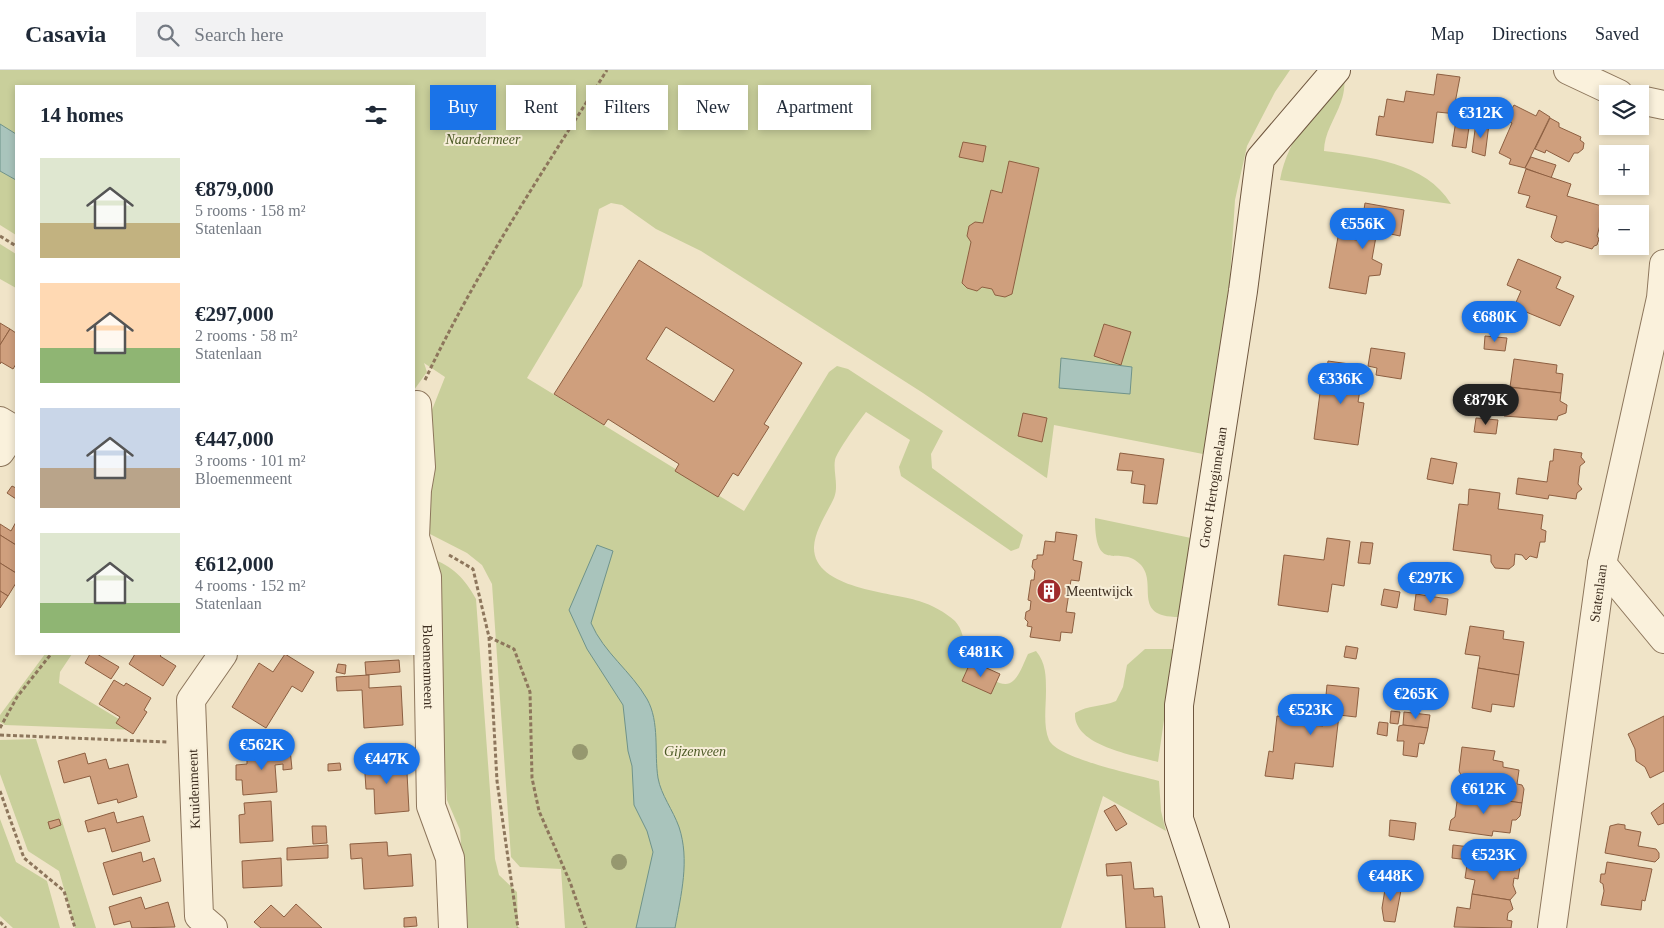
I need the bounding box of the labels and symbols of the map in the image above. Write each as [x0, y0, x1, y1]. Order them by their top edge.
pin: €312K [1446, 97, 1516, 139]
park label: Naardermeer [445, 132, 521, 147]
pin: €556K [1328, 208, 1398, 250]
pin: €680K [1460, 300, 1530, 343]
pin: €336K [1306, 362, 1376, 405]
pin: €879K [1451, 384, 1521, 426]
street label: Groot Hertoginnelaan [1196, 426, 1229, 549]
pin: €297K [1396, 562, 1466, 604]
street label: Statenlaan [1587, 563, 1609, 623]
building icon: Meentwijck [1036, 578, 1062, 604]
place label: Meentwijck [1066, 584, 1133, 599]
street label: Bloemenmeent [420, 624, 437, 709]
pin: €481K [946, 636, 1016, 678]
pin: €265K [1381, 678, 1451, 720]
pin: €523K [1276, 694, 1346, 736]
pin: €562K [227, 728, 297, 771]
pin: €447K [352, 742, 422, 785]
park label: Gijzenveen [664, 744, 726, 759]
street label: Kruidenmeent [185, 749, 203, 829]
pin: €612K [1449, 772, 1519, 815]
pin: €523K [1459, 838, 1529, 881]
pin: €448K [1356, 860, 1426, 902]

